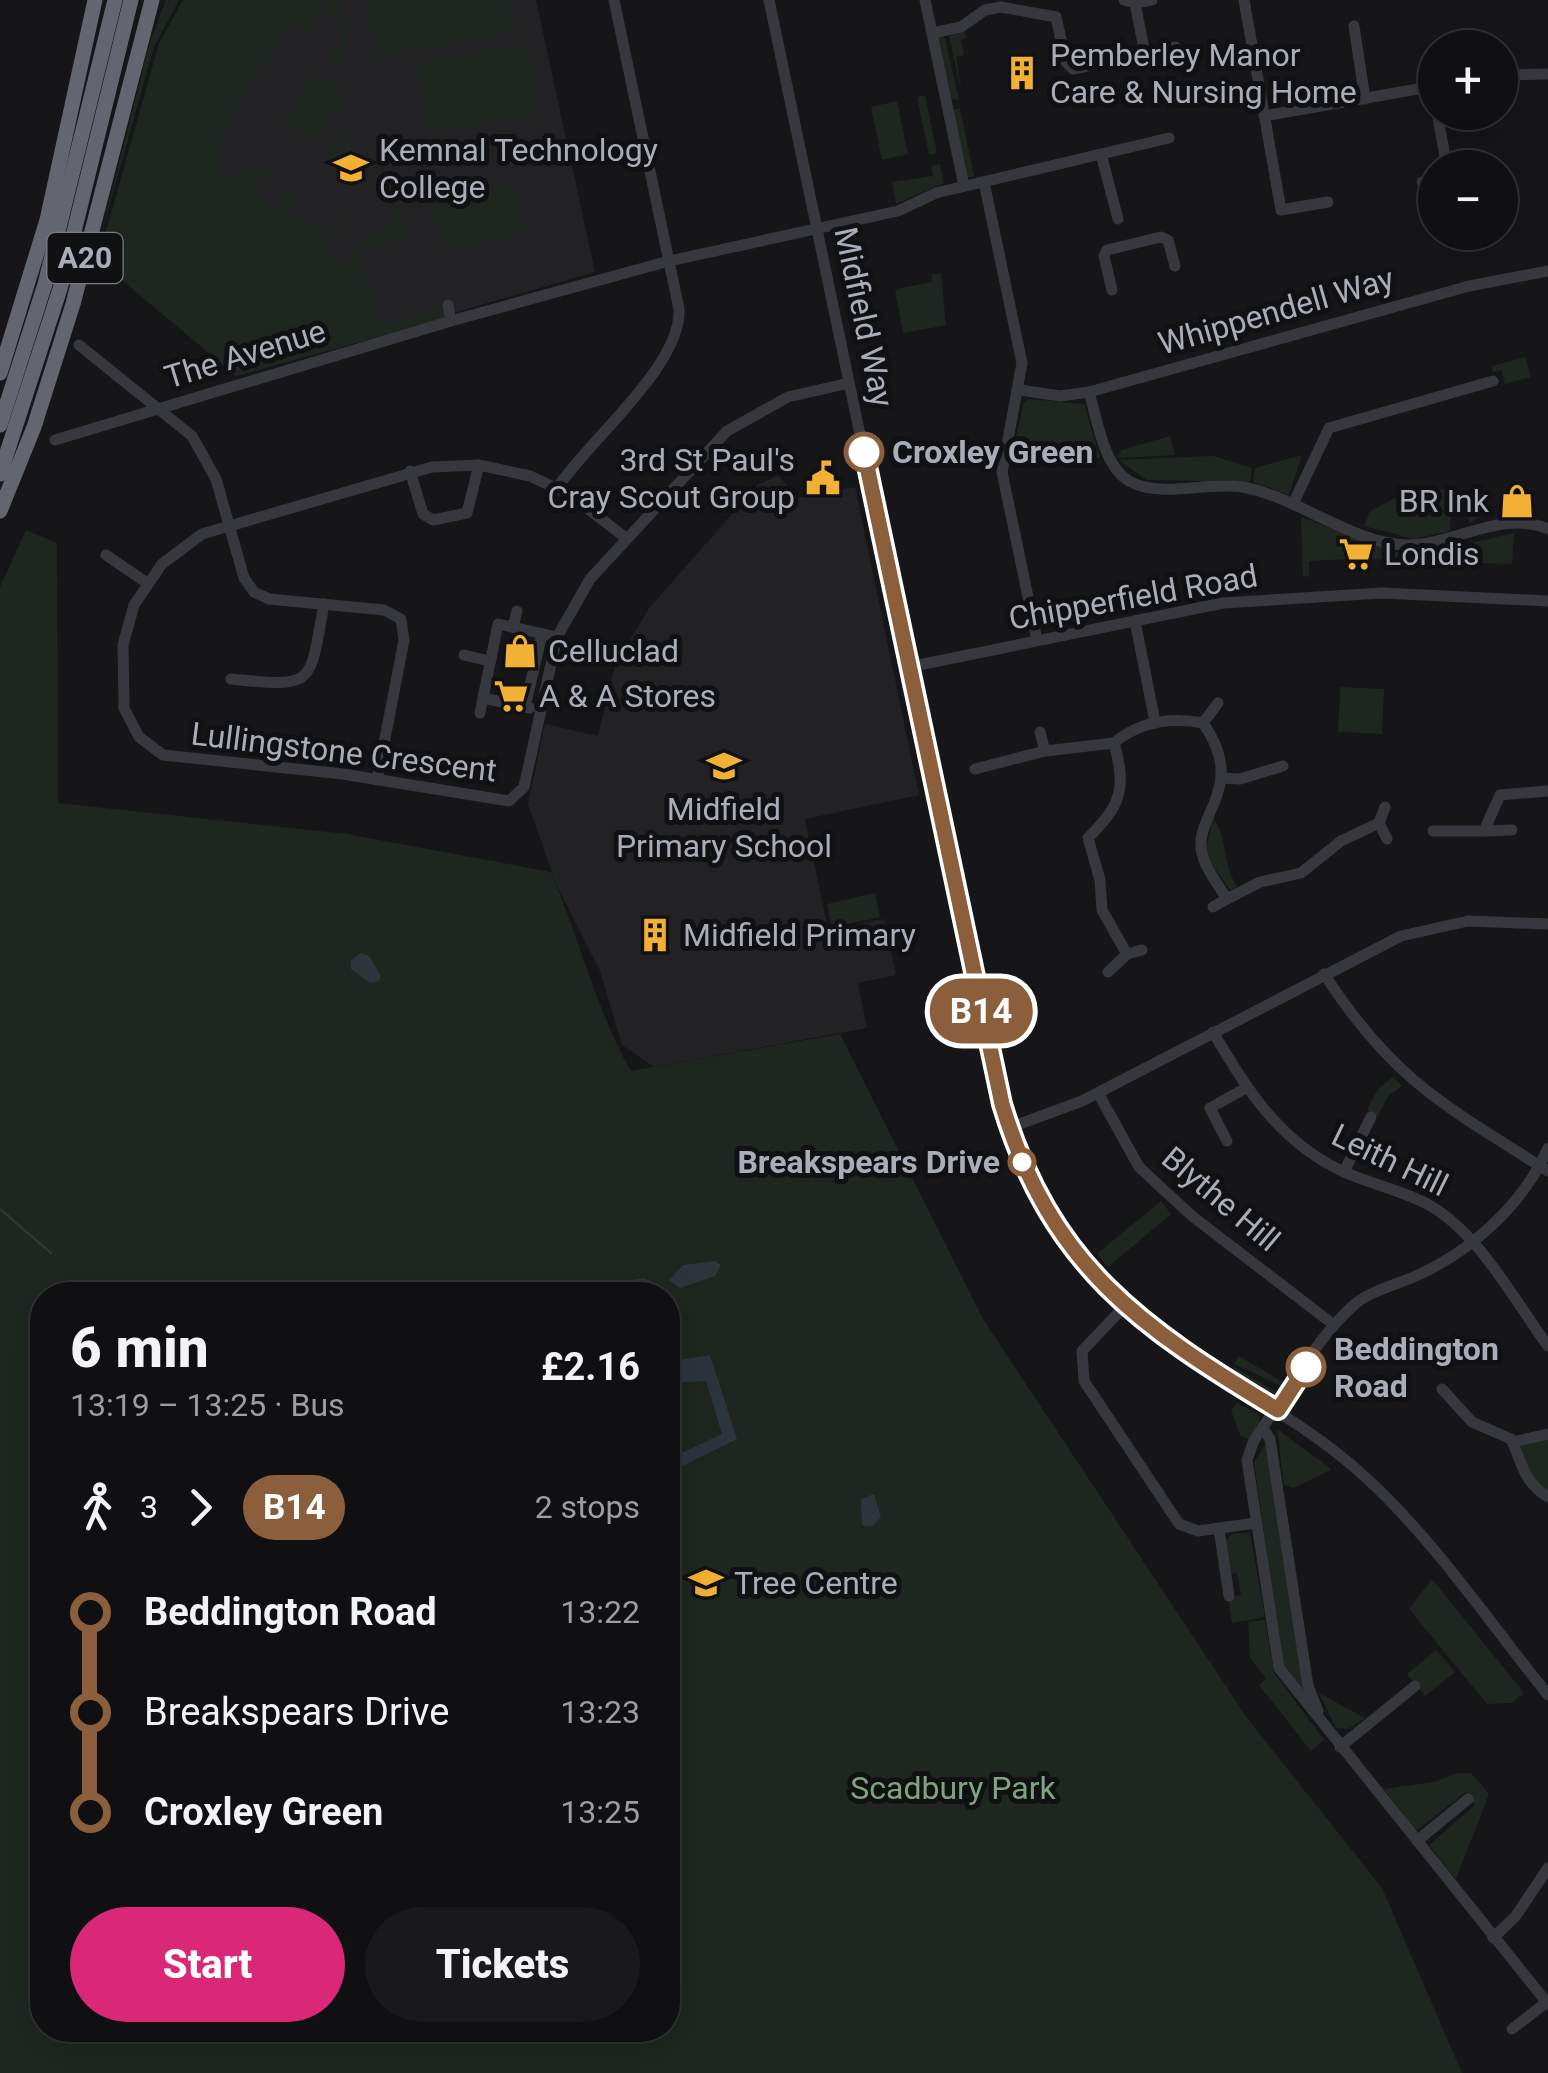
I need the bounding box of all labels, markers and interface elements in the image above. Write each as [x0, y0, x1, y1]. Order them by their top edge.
map controls [1418, 30, 1518, 250]
button: + [1418, 30, 1518, 130]
place label: Pemberley Manor Care & Nursing Home [1050, 36, 1357, 111]
building icon: Pemberley Manor Care & Nursing Home [1003, 54, 1041, 92]
place label: Kemnal Technology College [379, 131, 658, 206]
school or university icon: Kemnal Technology College [332, 149, 370, 187]
button: − [1418, 150, 1518, 250]
street label: Midfield Way [826, 224, 902, 410]
road number: A20 [48, 233, 122, 283]
street label: Whippendell Way [1154, 259, 1398, 363]
street label: The Avenue [160, 312, 330, 396]
marker: Croxley Green [845, 433, 883, 471]
place label: Croxley Green [892, 433, 1094, 471]
place label: 3rd St Paul's Cray Scout Group [547, 441, 795, 516]
public building icon: 3rd St Paul's Cray Scout Group [804, 459, 842, 497]
place label: BR Ink [1399, 482, 1490, 520]
shop icon: BR Ink [1498, 482, 1536, 520]
supermarket icon: Londis [1337, 535, 1375, 573]
place label: Londis [1384, 535, 1480, 573]
street label: Chipperfield Road [1006, 556, 1260, 638]
shop icon: Celluclad [501, 632, 539, 670]
place label: Celluclad [548, 632, 679, 670]
supermarket icon: A & A Stores [492, 677, 530, 715]
place label: A & A Stores [539, 677, 716, 715]
street label: Lullingstone Crescent [189, 714, 499, 790]
school or university icon: Midfield Primary School [705, 747, 743, 785]
place label: Midfield Primary School [616, 790, 832, 865]
building icon: Midfield Primary [636, 916, 674, 954]
place label: Midfield Primary [683, 916, 916, 954]
line badge: B14 [924, 978, 1038, 1044]
text: B14 [950, 991, 1012, 1032]
street label: Leith Hill [1326, 1116, 1454, 1204]
street label: Blythe Hill [1154, 1139, 1288, 1259]
place label: Breakspears Drive [737, 1143, 1000, 1181]
marker: Breakspears Drive [1009, 1149, 1035, 1175]
text: 6 min [70, 1316, 209, 1380]
place label: Beddington Road [1334, 1330, 1499, 1405]
text: £2.16 [541, 1345, 640, 1389]
marker: Beddington Road [1287, 1348, 1325, 1386]
text: 13:19 – 13:25 · Bus [70, 1386, 345, 1424]
icon: walk [70, 1480, 125, 1535]
icon: forward [173, 1480, 228, 1535]
text: B14 [263, 1487, 325, 1528]
text: 3 [140, 1488, 158, 1526]
text: 2 stops [535, 1488, 640, 1526]
school or university icon: Tree Centre [687, 1564, 725, 1602]
place label: Tree Centre [734, 1564, 898, 1602]
text: Beddington Road [144, 1590, 437, 1634]
text: 13:22 [560, 1593, 640, 1631]
text: Breakspears Drive [144, 1690, 449, 1734]
text: 13:23 [560, 1693, 640, 1731]
park label: Scadbury Park [850, 1769, 1057, 1807]
text: Croxley Green [144, 1790, 383, 1834]
text: 13:25 [560, 1793, 640, 1831]
button: Start [70, 1907, 345, 2022]
button: Tickets [365, 1907, 640, 2022]

